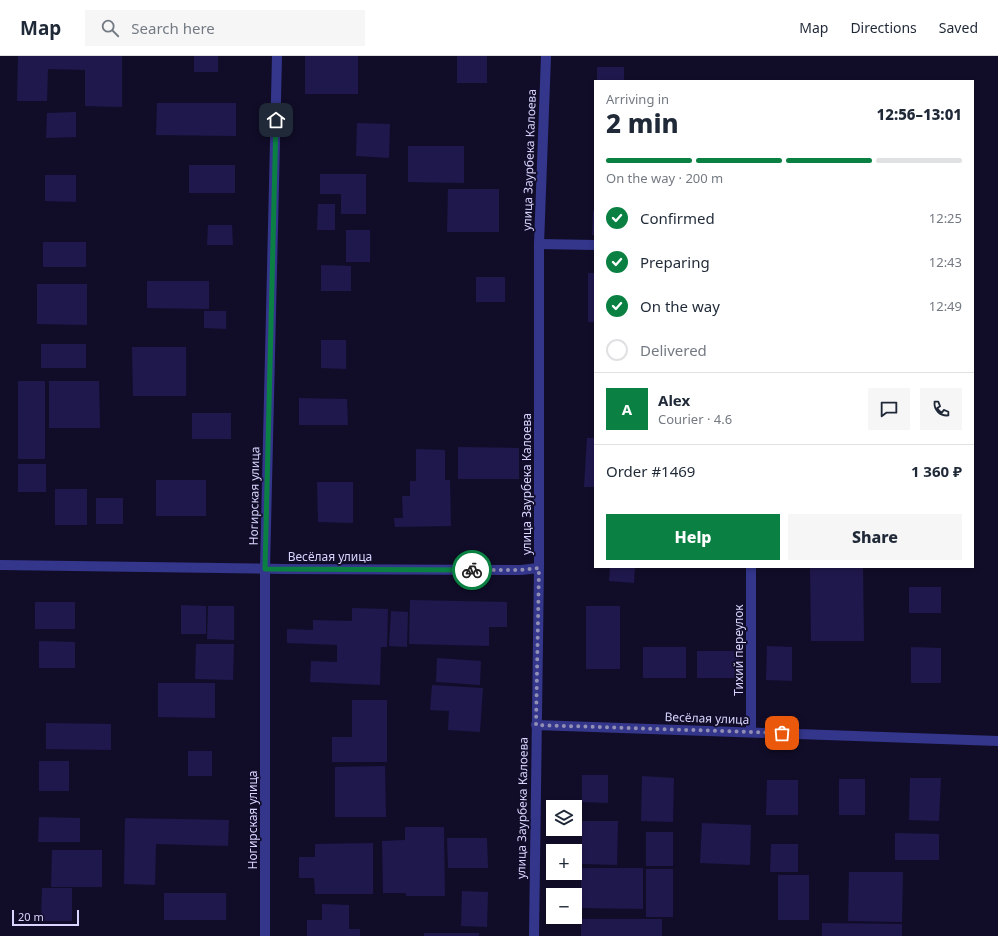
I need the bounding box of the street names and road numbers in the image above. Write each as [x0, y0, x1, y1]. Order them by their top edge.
street label: улица Заурбека Калоева [518, 89, 540, 231]
street label: улица Заурбека Калоева [518, 413, 535, 555]
street label: Ногирская улица [245, 446, 263, 546]
street label: Весёлая улица [288, 548, 372, 565]
street label: Тихий переулок [730, 604, 747, 696]
street label: Весёлая улица [664, 708, 750, 728]
street label: улица Заурбека Калоева [512, 737, 532, 879]
street label: Ногирская улица [244, 771, 261, 869]

